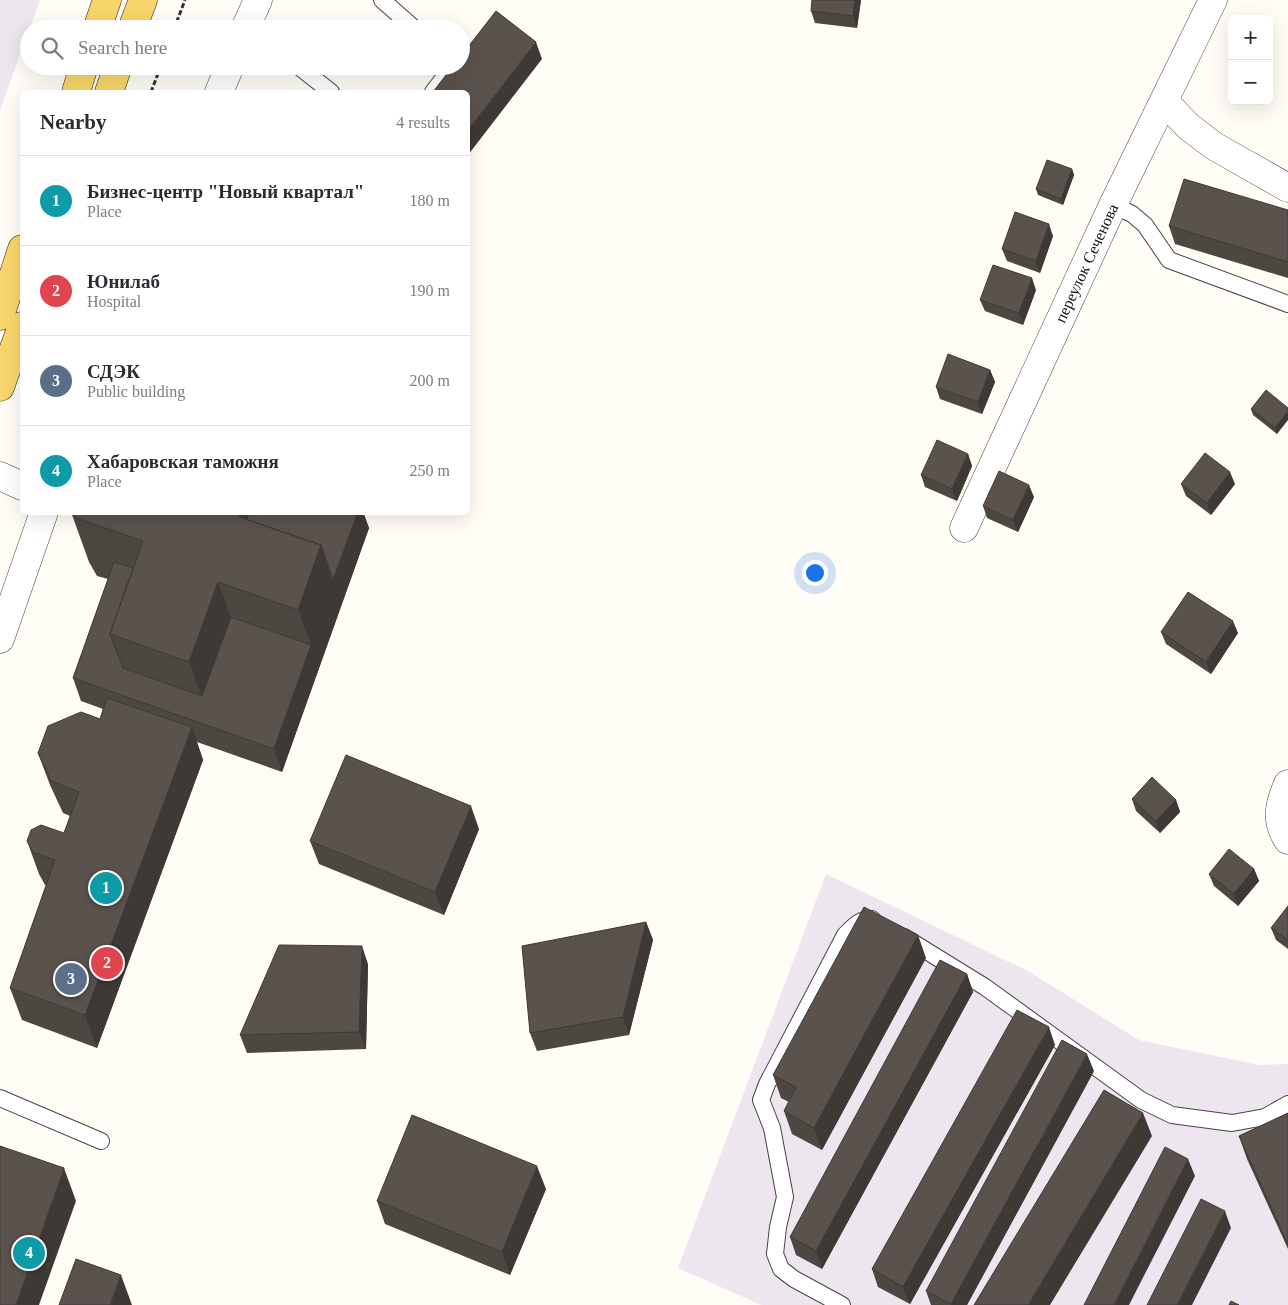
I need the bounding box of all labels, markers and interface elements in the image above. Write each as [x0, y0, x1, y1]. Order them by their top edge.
map controls [1228, 15, 1273, 105]
button: + [1228, 15, 1273, 60]
search box [20, 20, 470, 75]
icon: search [38, 34, 66, 62]
text: Search here [78, 37, 167, 58]
button: − [1228, 60, 1273, 105]
text: Nearby [40, 110, 107, 134]
text: 4 results [396, 114, 450, 131]
text: Бизнес-центр "Новый квартал" [87, 181, 364, 202]
text: 1 [52, 192, 60, 209]
text: 180 m [410, 192, 450, 209]
street label: переулок Сеченова [1051, 201, 1122, 326]
text: Place [87, 203, 122, 220]
text: Юнилаб [87, 271, 160, 292]
text: 2 [52, 282, 60, 299]
text: 190 m [410, 282, 450, 299]
text: Hospital [87, 293, 141, 310]
text: СДЭК [87, 361, 140, 382]
text: 3 [52, 372, 60, 389]
text: 200 m [410, 372, 450, 389]
text: Public building [87, 383, 185, 400]
text: Хабаровская таможня [87, 451, 279, 472]
text: 4 [52, 462, 60, 479]
text: 250 m [410, 462, 450, 479]
text: Place [87, 473, 122, 490]
your location [802, 560, 828, 586]
pin: 1 [90, 869, 122, 907]
pin: 2 [91, 944, 123, 982]
pin: 3 [55, 960, 87, 998]
pin: 4 [13, 1234, 45, 1272]

